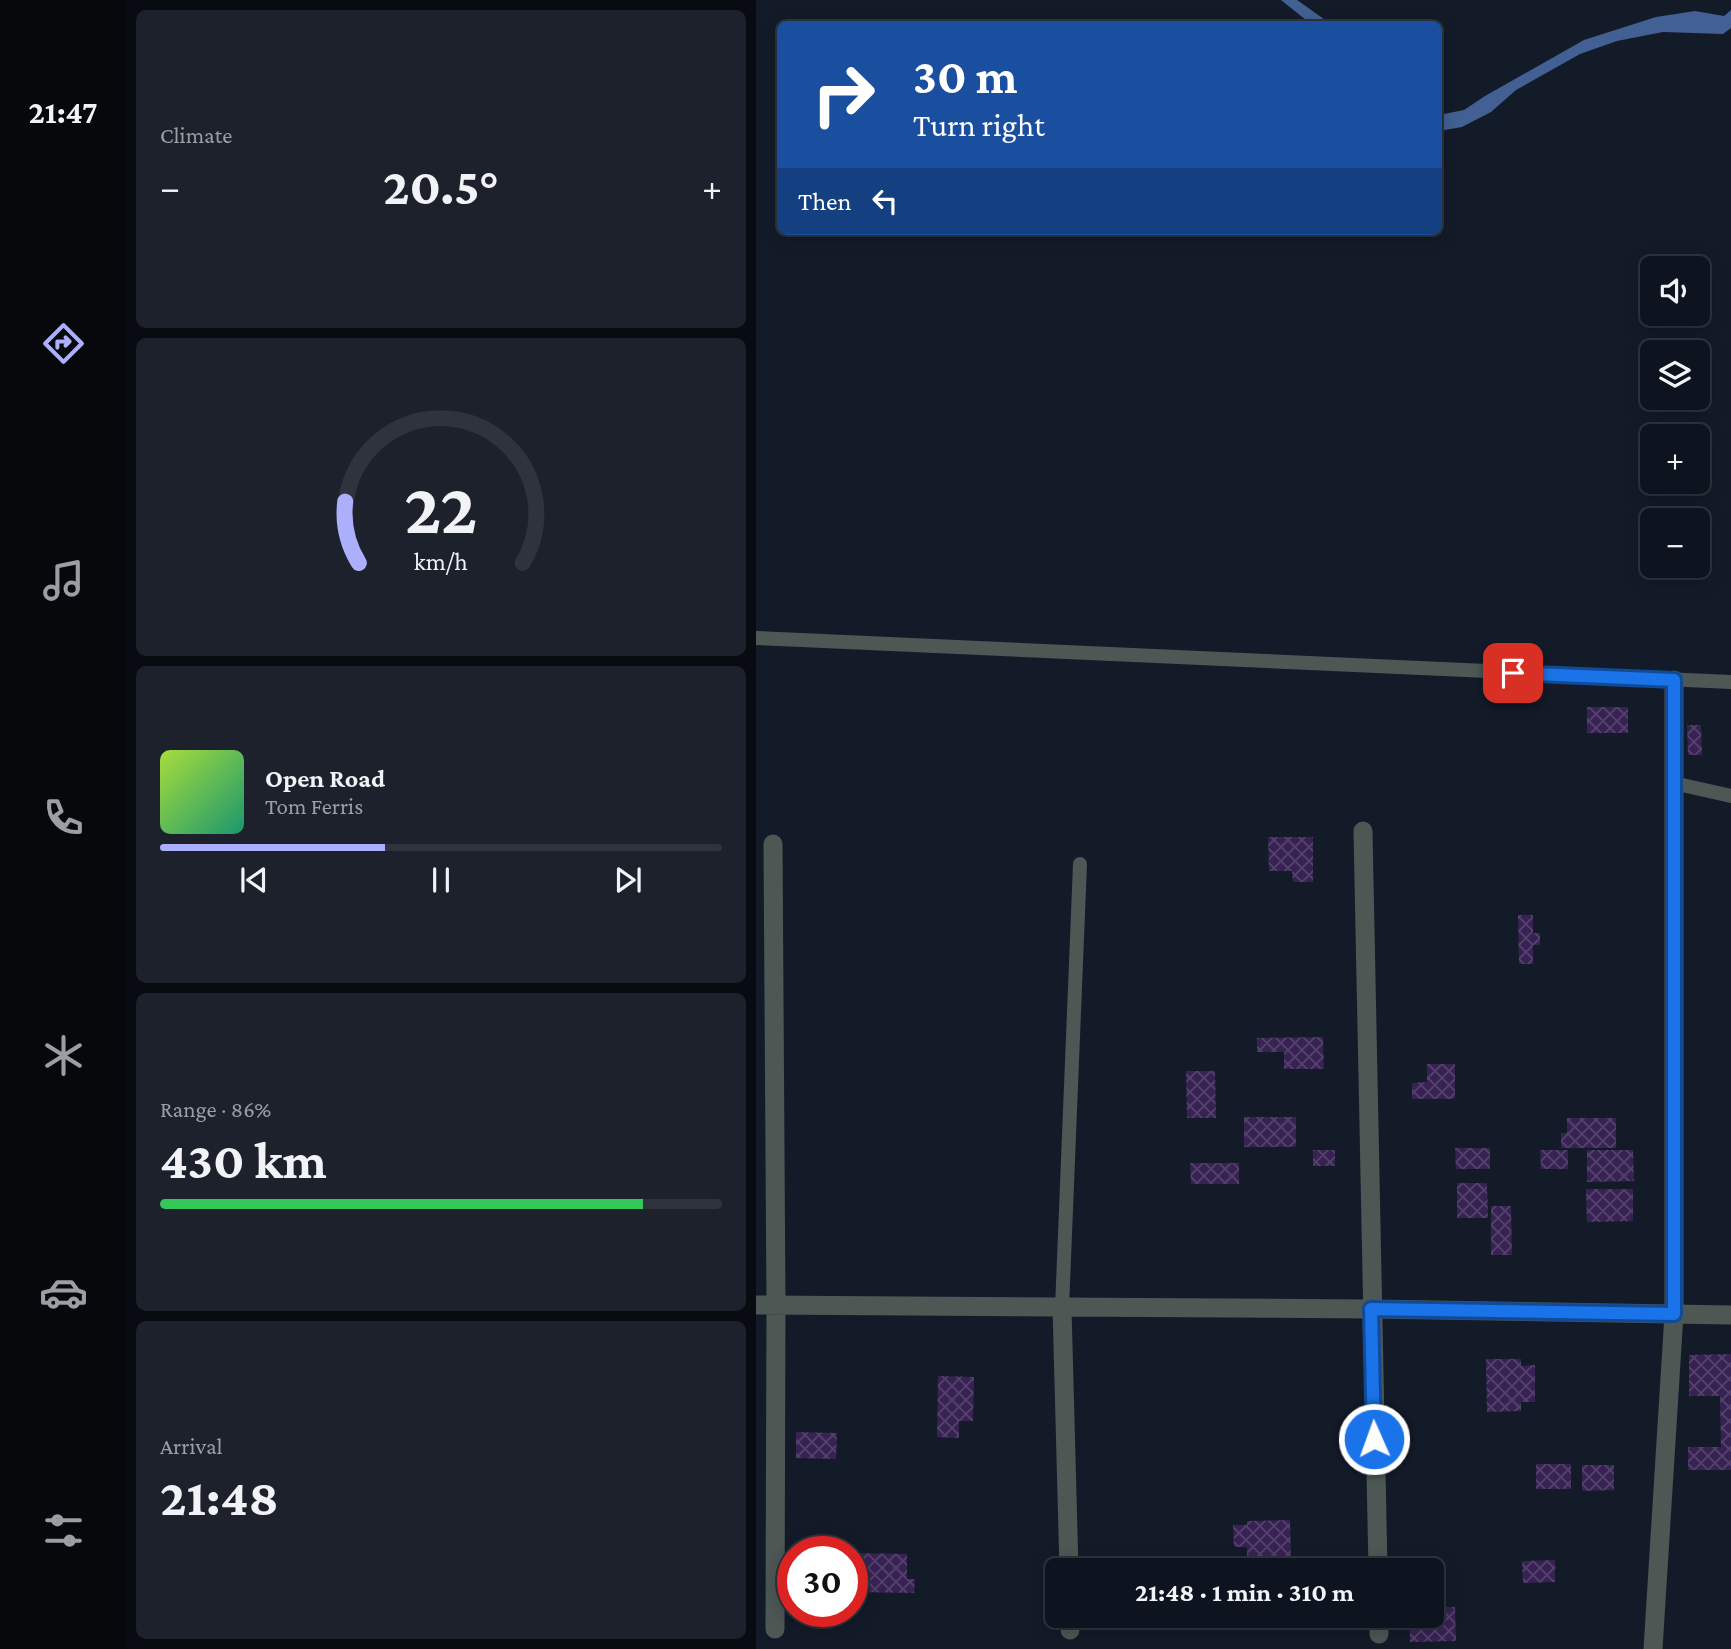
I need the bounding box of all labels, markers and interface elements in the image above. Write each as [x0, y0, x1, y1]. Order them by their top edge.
icon: right [798, 49, 889, 140]
text: 30 m [913, 49, 1018, 104]
text: 21:47 [28, 94, 98, 130]
text: Turn right [913, 107, 1045, 143]
text: Climate [160, 122, 232, 148]
text: 20.5° [383, 157, 499, 215]
text: − [160, 166, 180, 208]
text: + [702, 166, 722, 208]
icon: left [866, 182, 904, 220]
text: Then [798, 187, 852, 216]
map controls [1640, 256, 1710, 578]
button: sound [1640, 256, 1710, 326]
icon: directions [39, 319, 88, 368]
button: layers [1640, 340, 1710, 410]
button: + [1640, 424, 1710, 494]
text: 22 [404, 468, 478, 549]
button: − [1640, 508, 1710, 578]
text: km/h [414, 547, 468, 574]
icon: music [39, 556, 88, 605]
pin [1483, 643, 1543, 703]
icon: arrive [1494, 654, 1532, 692]
text: Open Road [265, 764, 385, 793]
icon: phone [39, 793, 88, 842]
text: Tom Ferris [265, 793, 363, 819]
icon: previous [235, 861, 273, 899]
icon: pause [422, 861, 460, 899]
icon: next [609, 861, 647, 899]
icon: climate [39, 1031, 88, 1080]
text: Range · 86% [160, 1096, 271, 1122]
text: 430 km [160, 1131, 327, 1189]
icon: car [39, 1268, 88, 1317]
position arrow [1337, 1402, 1411, 1476]
text: Arrival [160, 1433, 223, 1459]
text: 21:48 [160, 1468, 279, 1526]
icon: filters [39, 1506, 88, 1555]
speed limit sign: 30 [777, 1536, 868, 1627]
text: 21:48 · 1 min · 310 m [1135, 1578, 1354, 1607]

